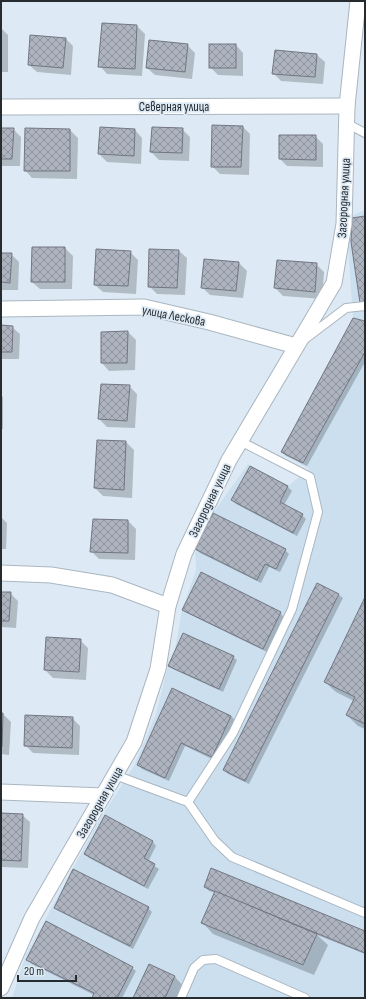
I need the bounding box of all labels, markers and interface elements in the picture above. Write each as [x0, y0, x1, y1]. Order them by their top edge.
street label: Северная улица [139, 99, 209, 115]
street label: Загородная улица [334, 158, 354, 238]
street label: улица Лескова [141, 302, 207, 330]
street label: Загородная улица [185, 461, 235, 540]
street label: Загородная улица [73, 764, 127, 841]
scale bar [18, 957, 76, 983]
text: 20 m [24, 964, 44, 979]

